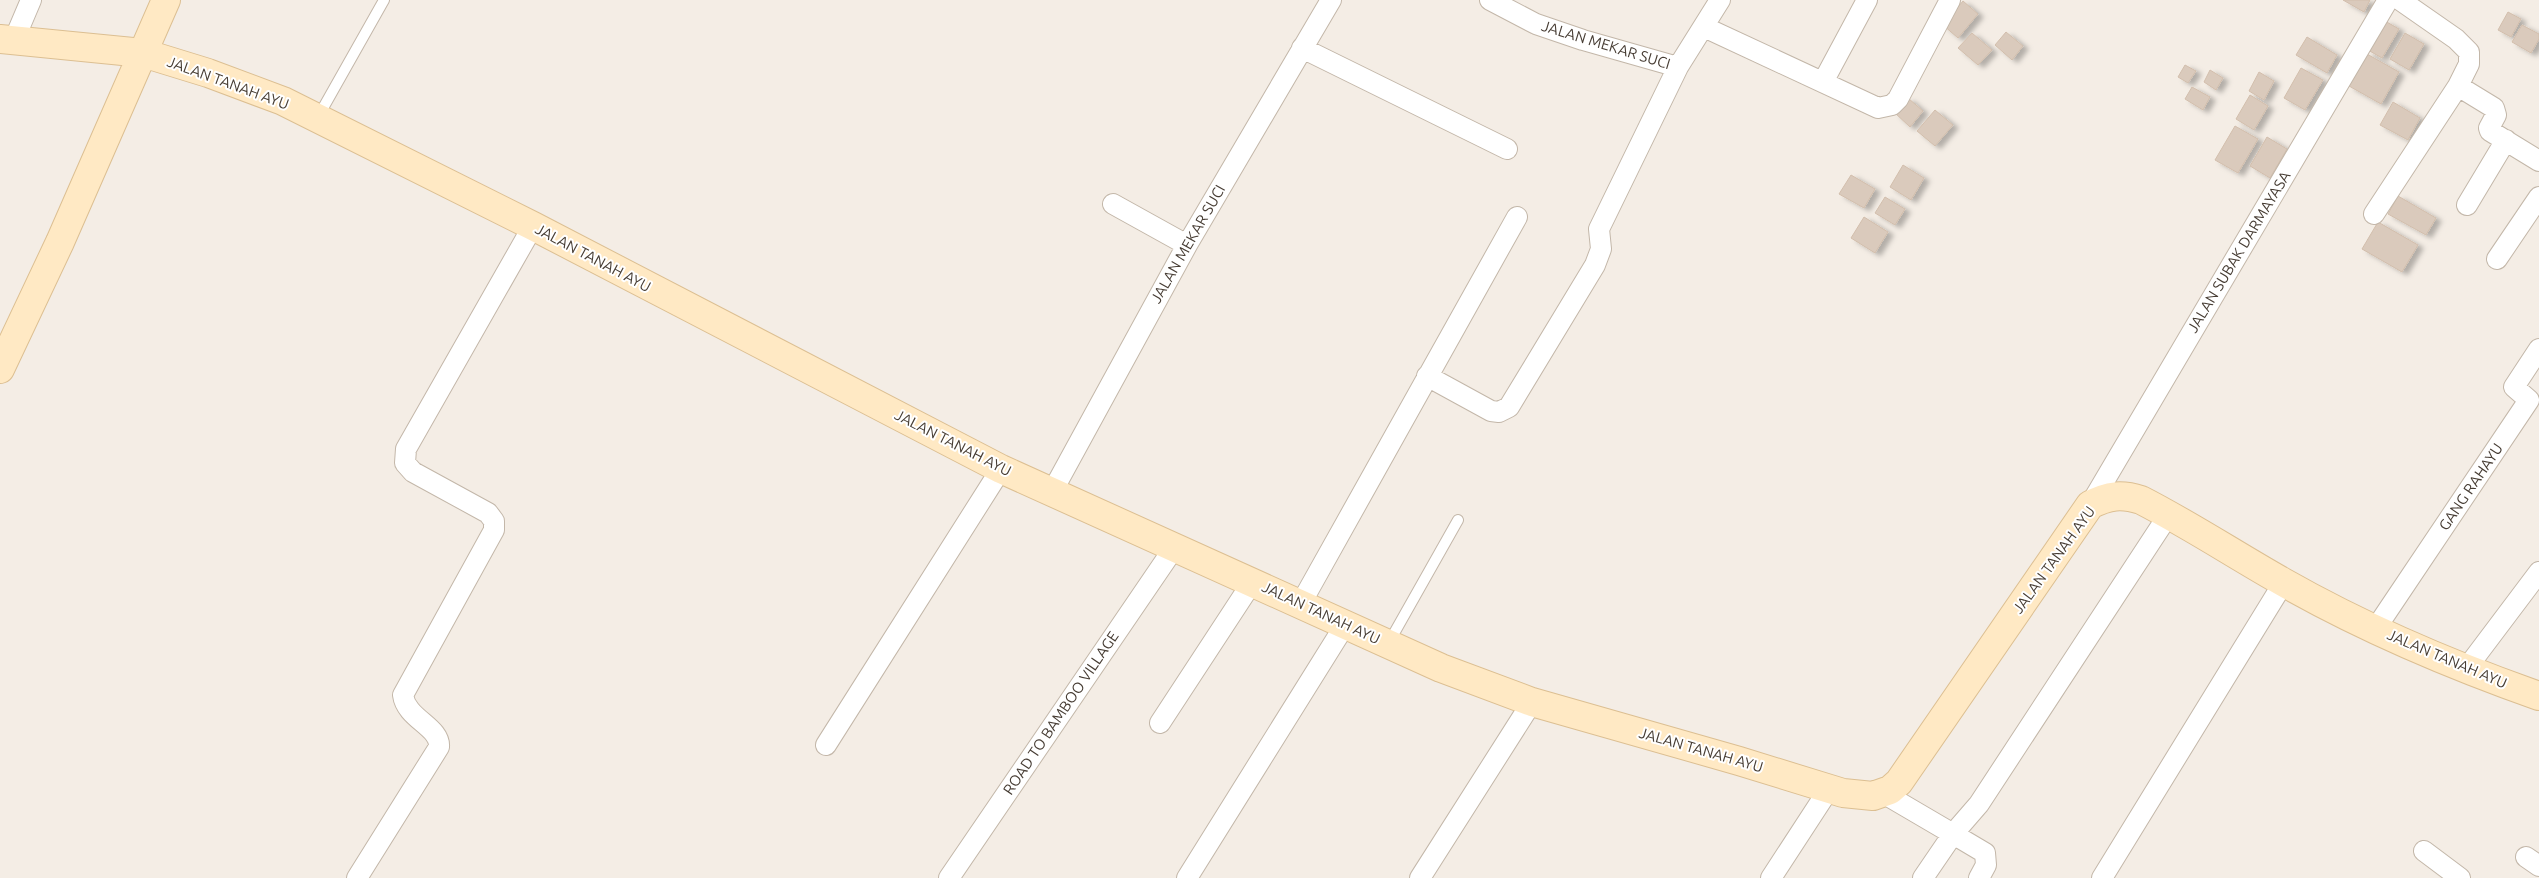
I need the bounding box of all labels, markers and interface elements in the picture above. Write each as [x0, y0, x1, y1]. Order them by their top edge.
street label: JALAN MEKAR SUCI [1540, 17, 1673, 72]
street label: JALAN TANAH AYU [165, 53, 291, 112]
street label: JALAN SUBAK DARMAYASA [2184, 168, 2294, 336]
street label: JALAN MEKAR SUCI [1147, 182, 1228, 306]
street label: JALAN TANAH AYU [533, 220, 654, 295]
street label: JALAN TANAH AYU [892, 406, 1014, 479]
street label: GANG RAHAYU [2435, 440, 2506, 534]
street label: JALAN TANAH AYU [2009, 503, 2098, 617]
street label: JALAN TANAH AYU [1259, 578, 1383, 647]
street label: JALAN TANAH AYU [2385, 626, 2510, 691]
street label: ROAD TO BAMBOO VILLAGE [999, 628, 1122, 798]
street label: JALAN TANAH AYU [1637, 724, 1765, 775]

